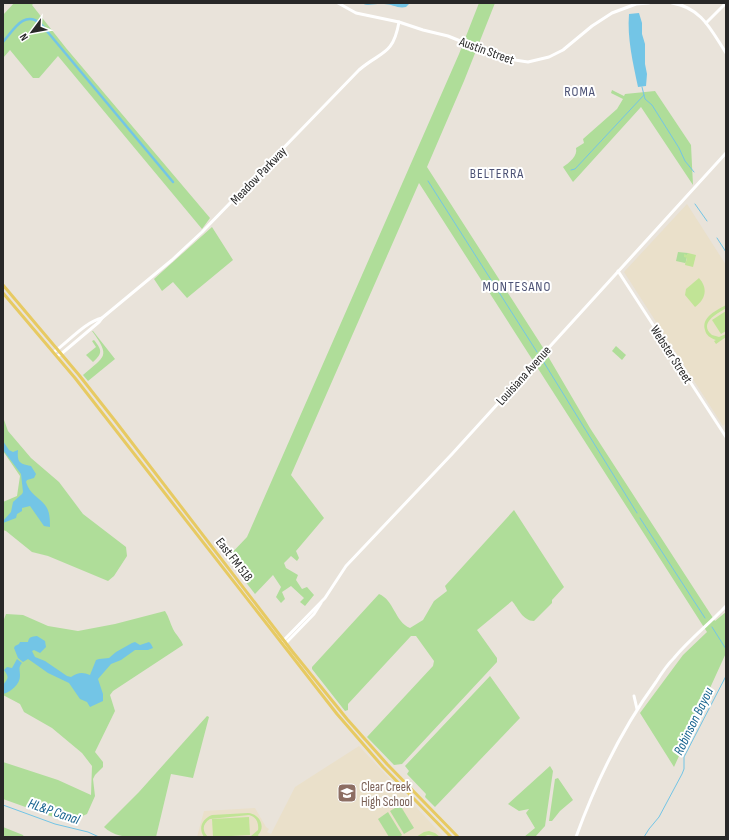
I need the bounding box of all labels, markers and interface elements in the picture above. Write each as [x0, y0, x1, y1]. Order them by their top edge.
north arrow [12, 12, 52, 52]
text: N [17, 31, 31, 43]
street label: Austin Street [456, 33, 516, 68]
district label: ROMA [564, 83, 596, 100]
street label: Meadow Parkway [227, 143, 290, 208]
district label: BELTERRA [470, 165, 524, 182]
district label: MONTESANO [483, 278, 551, 295]
street label: Webster Street [647, 323, 696, 387]
street label: Louisiana Avenue [493, 343, 555, 409]
street label: East FM 518 [212, 535, 256, 585]
water label: Robinson Bayou [670, 684, 717, 758]
place label: Clear Creek High School [361, 779, 412, 810]
school or university icon: Clear Creek High School [336, 782, 358, 804]
water label: HL&P Canal [26, 795, 82, 828]

